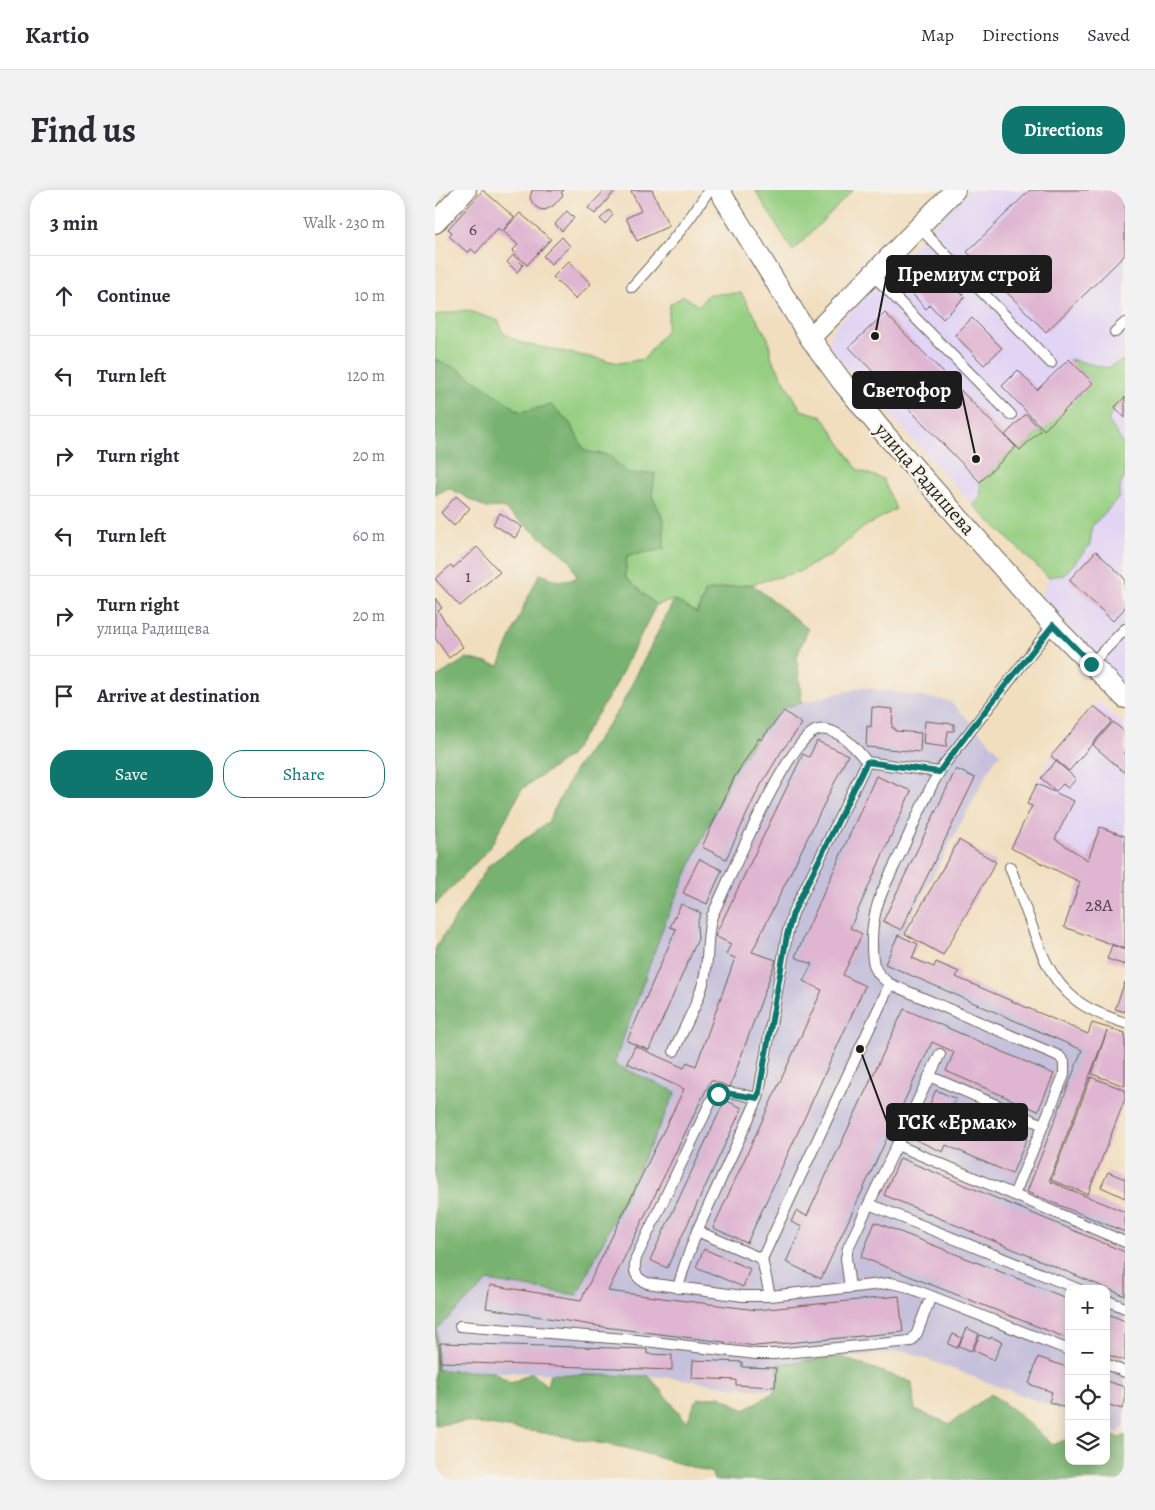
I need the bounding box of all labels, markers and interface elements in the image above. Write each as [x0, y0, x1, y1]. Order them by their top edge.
text: Kartio [25, 19, 89, 51]
text: Map [921, 23, 954, 47]
text: Directions [982, 23, 1059, 47]
text: Saved [1087, 23, 1130, 47]
text: Find us [30, 106, 136, 154]
button: Directions [1002, 106, 1125, 154]
text: 3 min [50, 209, 98, 237]
text: Walk · 230 m [303, 212, 385, 234]
house number: 6 [469, 217, 477, 241]
callout: Премиум строй [887, 256, 1051, 292]
text: Премиум строй [897, 260, 1041, 288]
icon: ahead [50, 282, 78, 310]
text: Continue [97, 283, 171, 309]
text: 10 m [355, 285, 385, 307]
icon: left [50, 362, 78, 390]
text: Turn left [97, 363, 166, 389]
text: 120 m [347, 365, 385, 387]
callout: Светофор [853, 372, 961, 408]
text: Светофор [863, 376, 951, 404]
street label: улица Радищева [868, 416, 982, 542]
icon: right [50, 442, 78, 470]
text: Turn right [97, 443, 179, 469]
text: 20 m [352, 445, 385, 467]
icon: left [50, 522, 78, 550]
text: Turn left [97, 523, 166, 549]
text: 60 m [353, 525, 385, 547]
house number: 1 [465, 564, 471, 588]
text: Turn right [97, 592, 179, 618]
icon: right [50, 602, 78, 630]
text: 20 m [352, 605, 385, 627]
text: улица Радищева [97, 618, 210, 640]
route end [1080, 653, 1103, 676]
icon: arrive [50, 682, 78, 710]
text: Arrive at destination [97, 683, 260, 709]
button: Save [50, 750, 213, 798]
button: Share [223, 750, 385, 798]
house number: 28А [1085, 893, 1113, 917]
route start [707, 1083, 730, 1106]
callout: ГСК «Ермак» [887, 1104, 1027, 1140]
text: ГСК «Ермак» [897, 1108, 1017, 1136]
map controls [1065, 1285, 1110, 1465]
button: + [1065, 1285, 1110, 1330]
button: − [1065, 1330, 1110, 1375]
button: locate [1065, 1375, 1110, 1420]
button: layers [1065, 1420, 1110, 1465]

